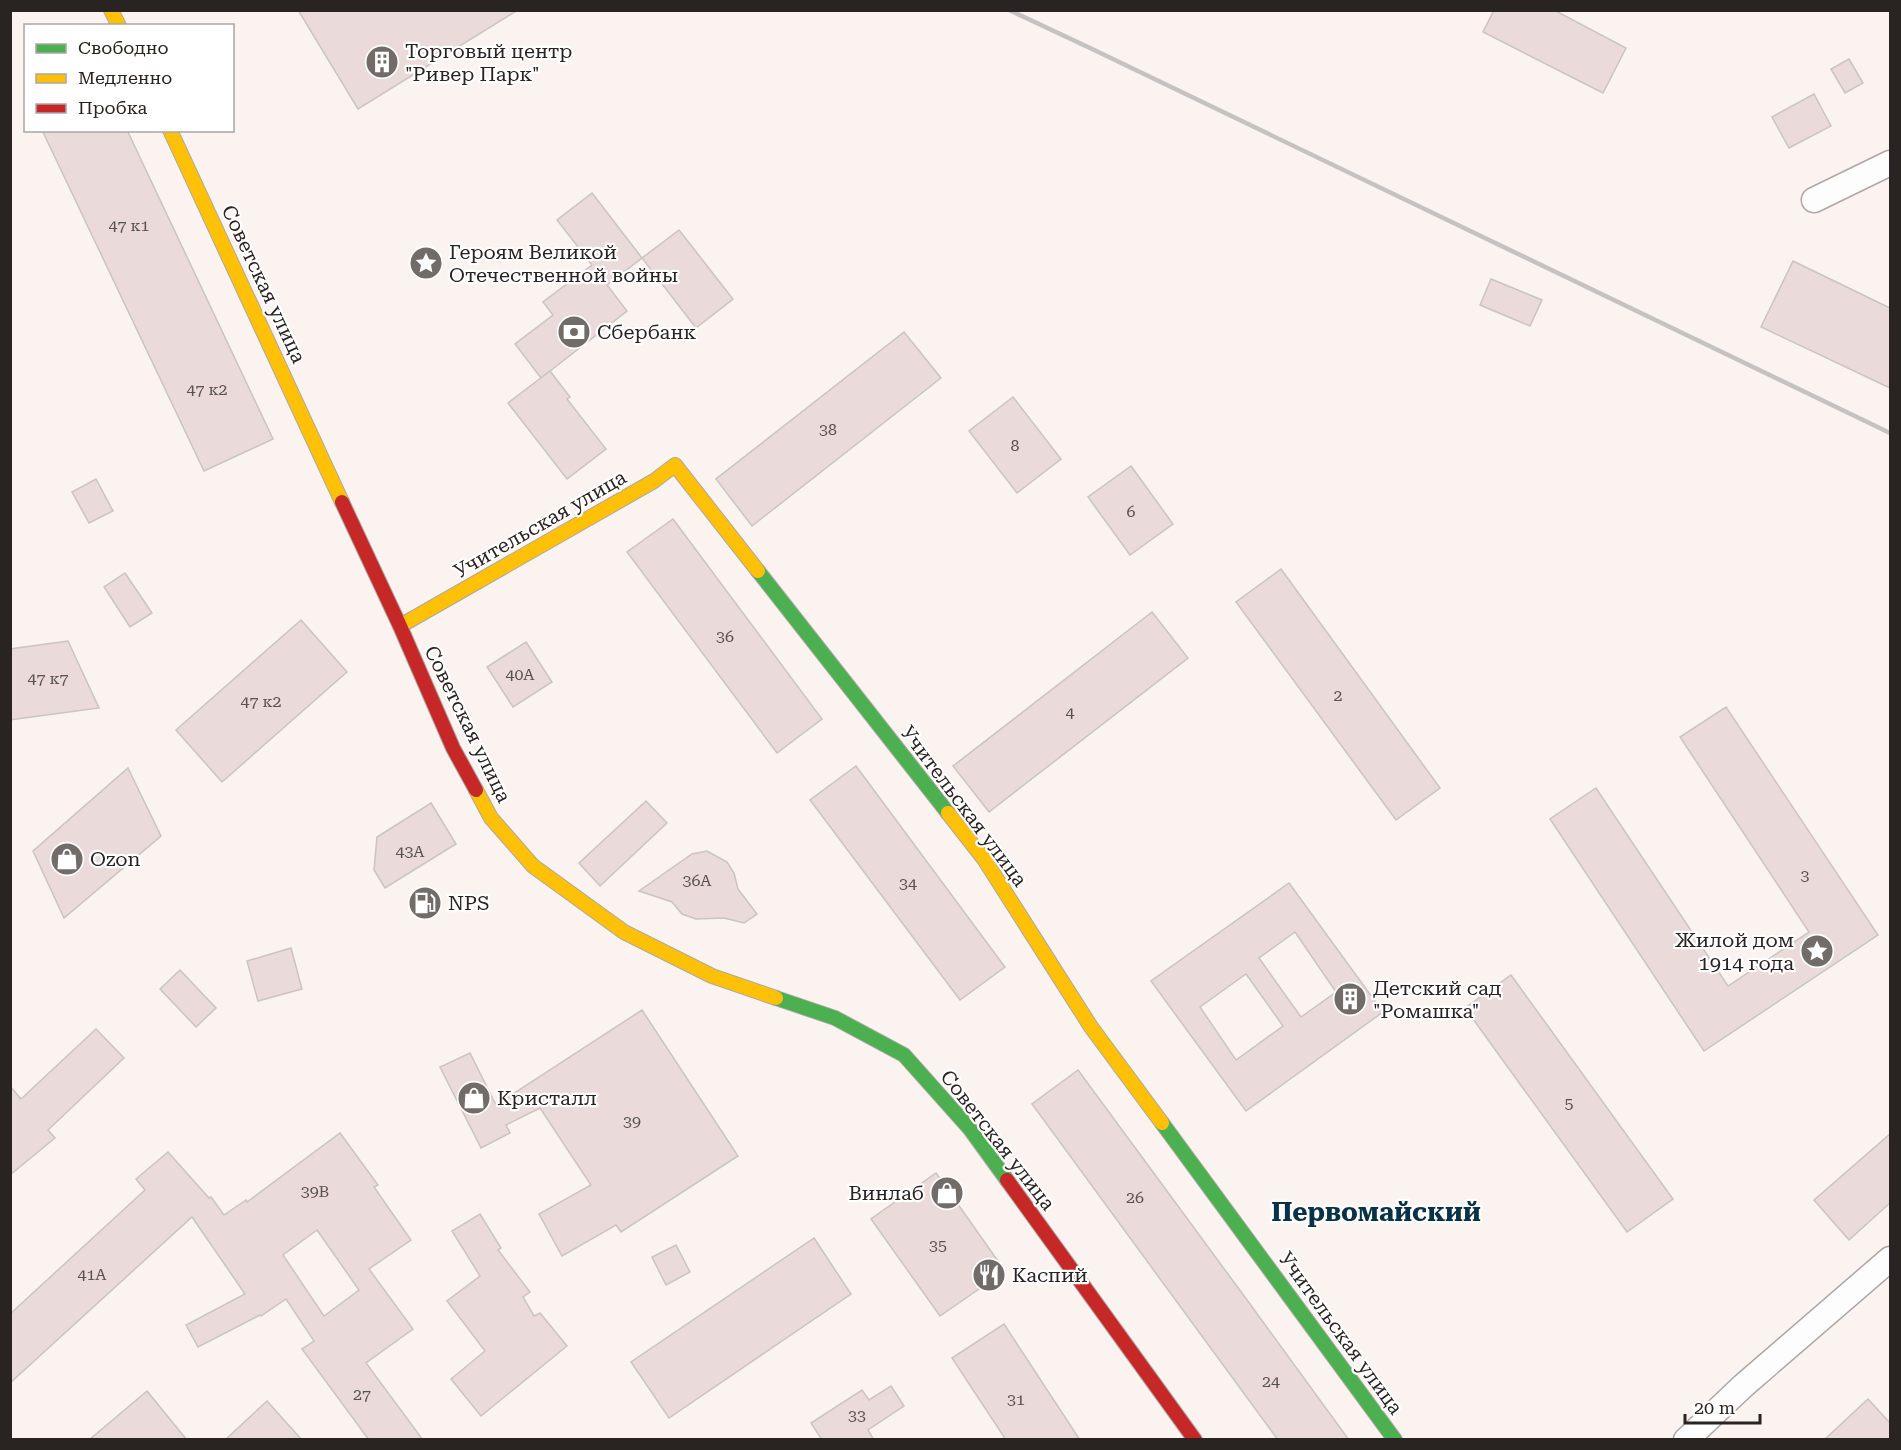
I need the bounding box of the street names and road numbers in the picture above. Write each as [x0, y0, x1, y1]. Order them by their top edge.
street label: Советская улица [217, 201, 311, 367]
street label: Учительская улица [450, 465, 631, 583]
street label: Советская улица [420, 642, 516, 807]
street label: Учительская улица [896, 721, 1032, 891]
street label: Советская улица [936, 1065, 1060, 1215]
street label: Учительская улица [1274, 1247, 1408, 1419]

